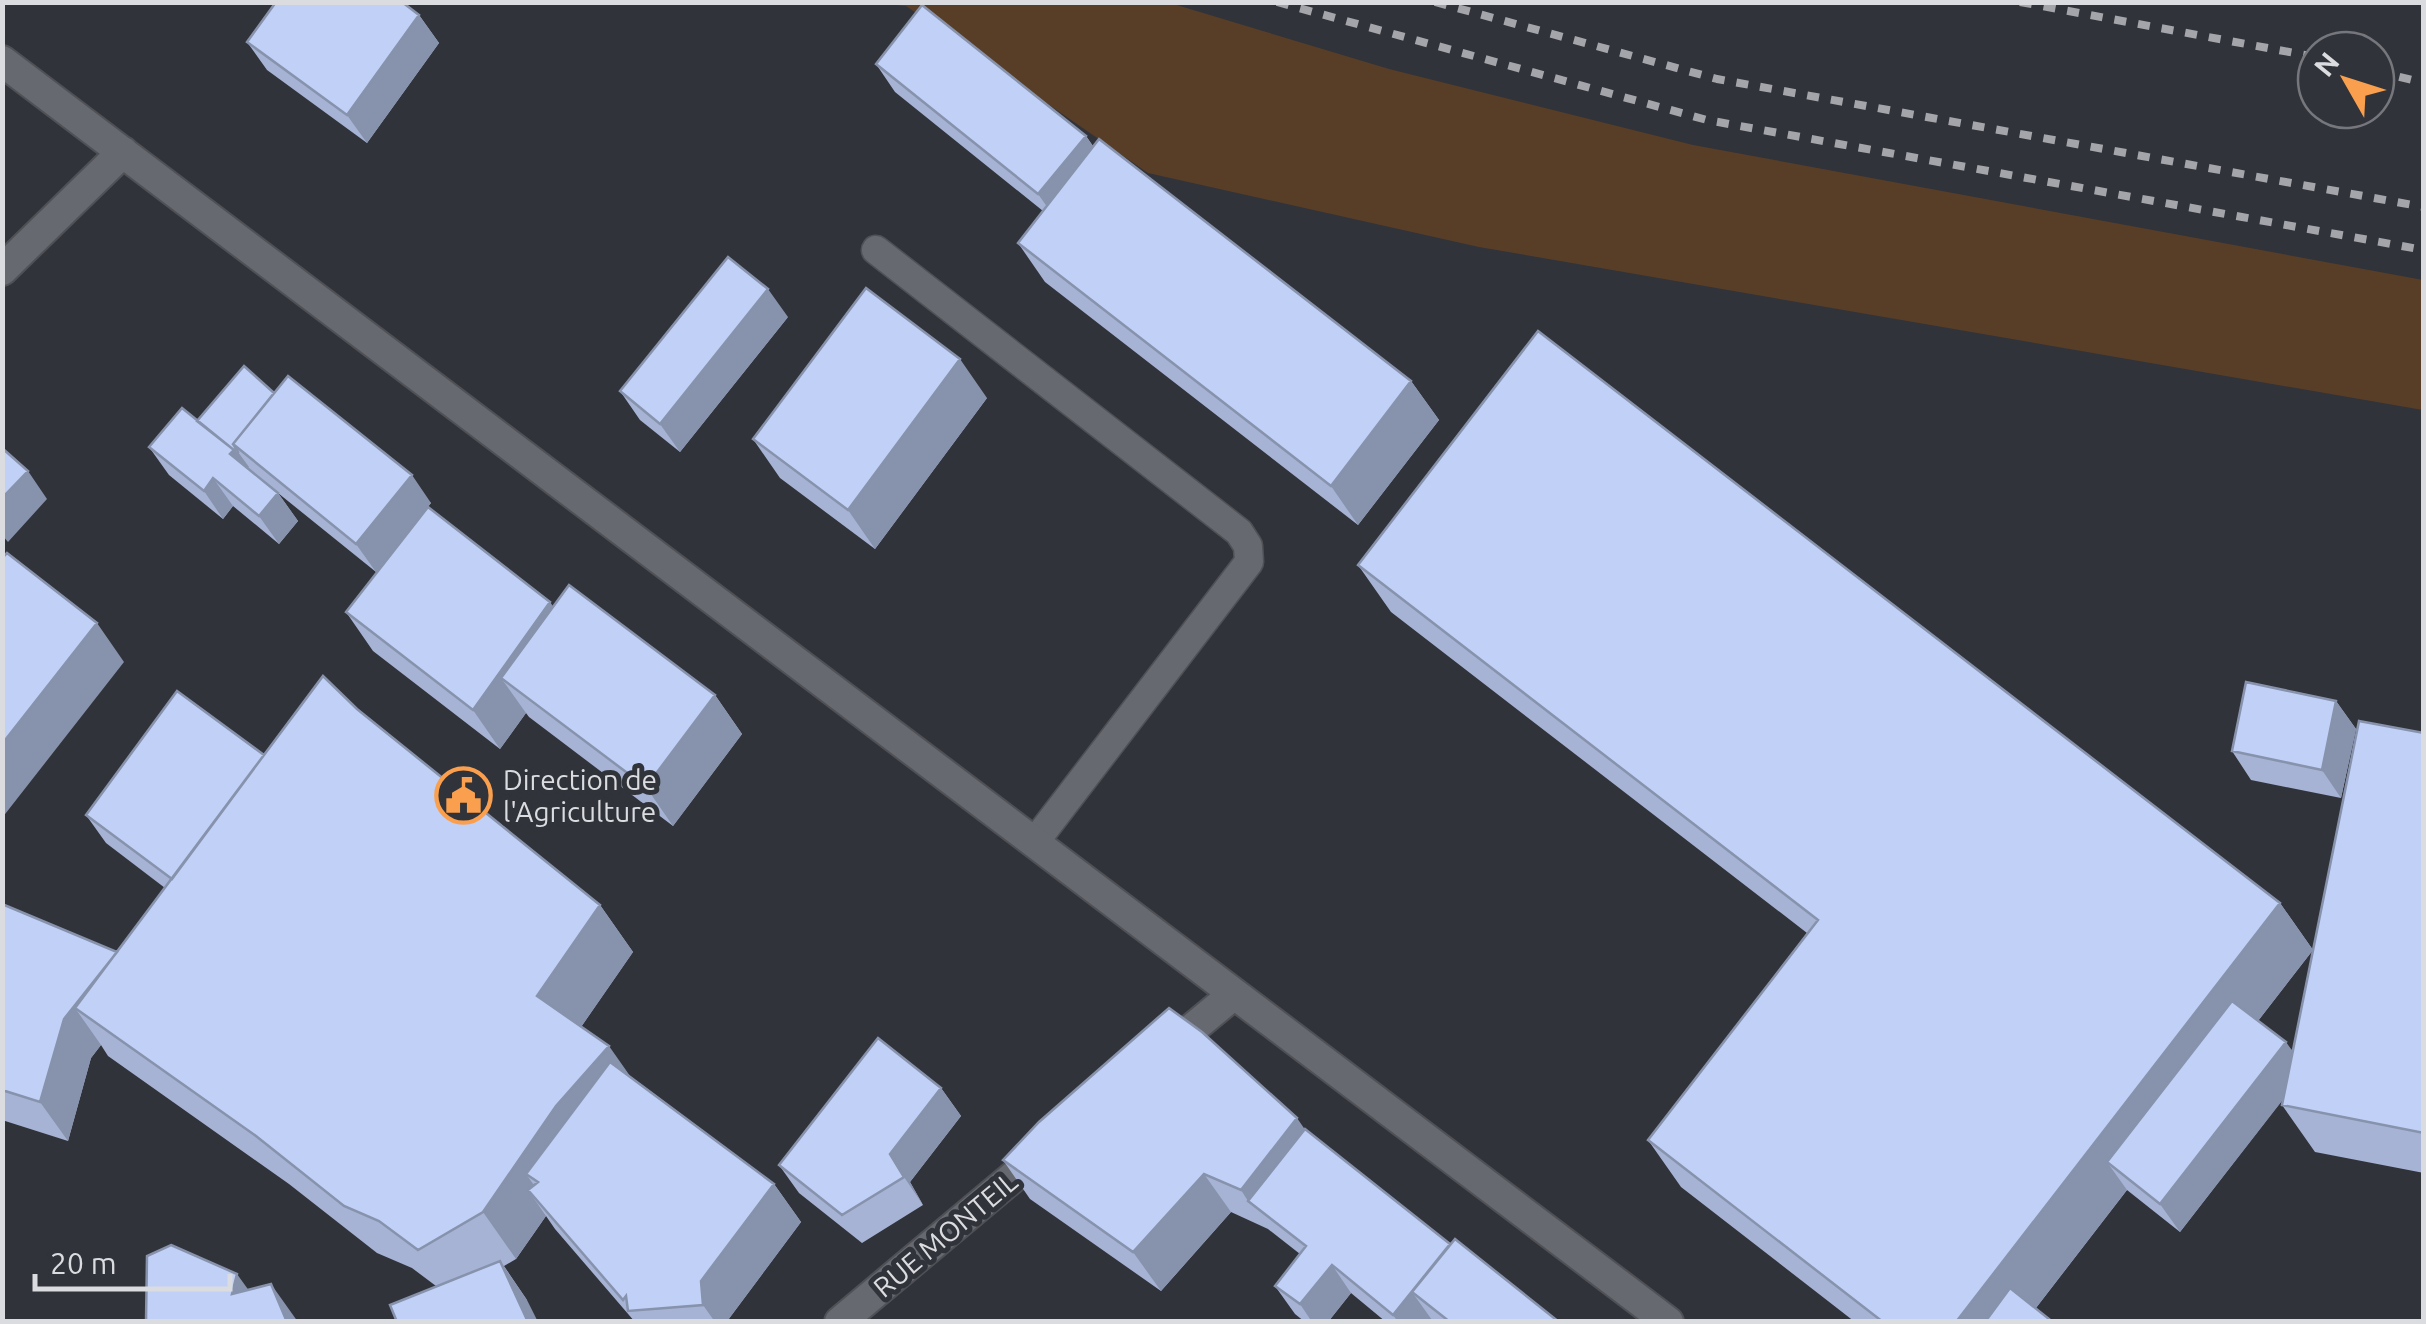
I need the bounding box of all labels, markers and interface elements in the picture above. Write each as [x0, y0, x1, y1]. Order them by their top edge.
north arrow [2296, 30, 2396, 130]
text: N [2308, 46, 2345, 82]
place label: Direction de l'Agriculture [503, 764, 657, 827]
public building icon: Direction de l'Agriculture [434, 765, 494, 825]
street label: RUE MONTEIL [867, 1165, 1023, 1303]
scale bar [35, 1229, 230, 1291]
text: 20 m [50, 1246, 117, 1280]

